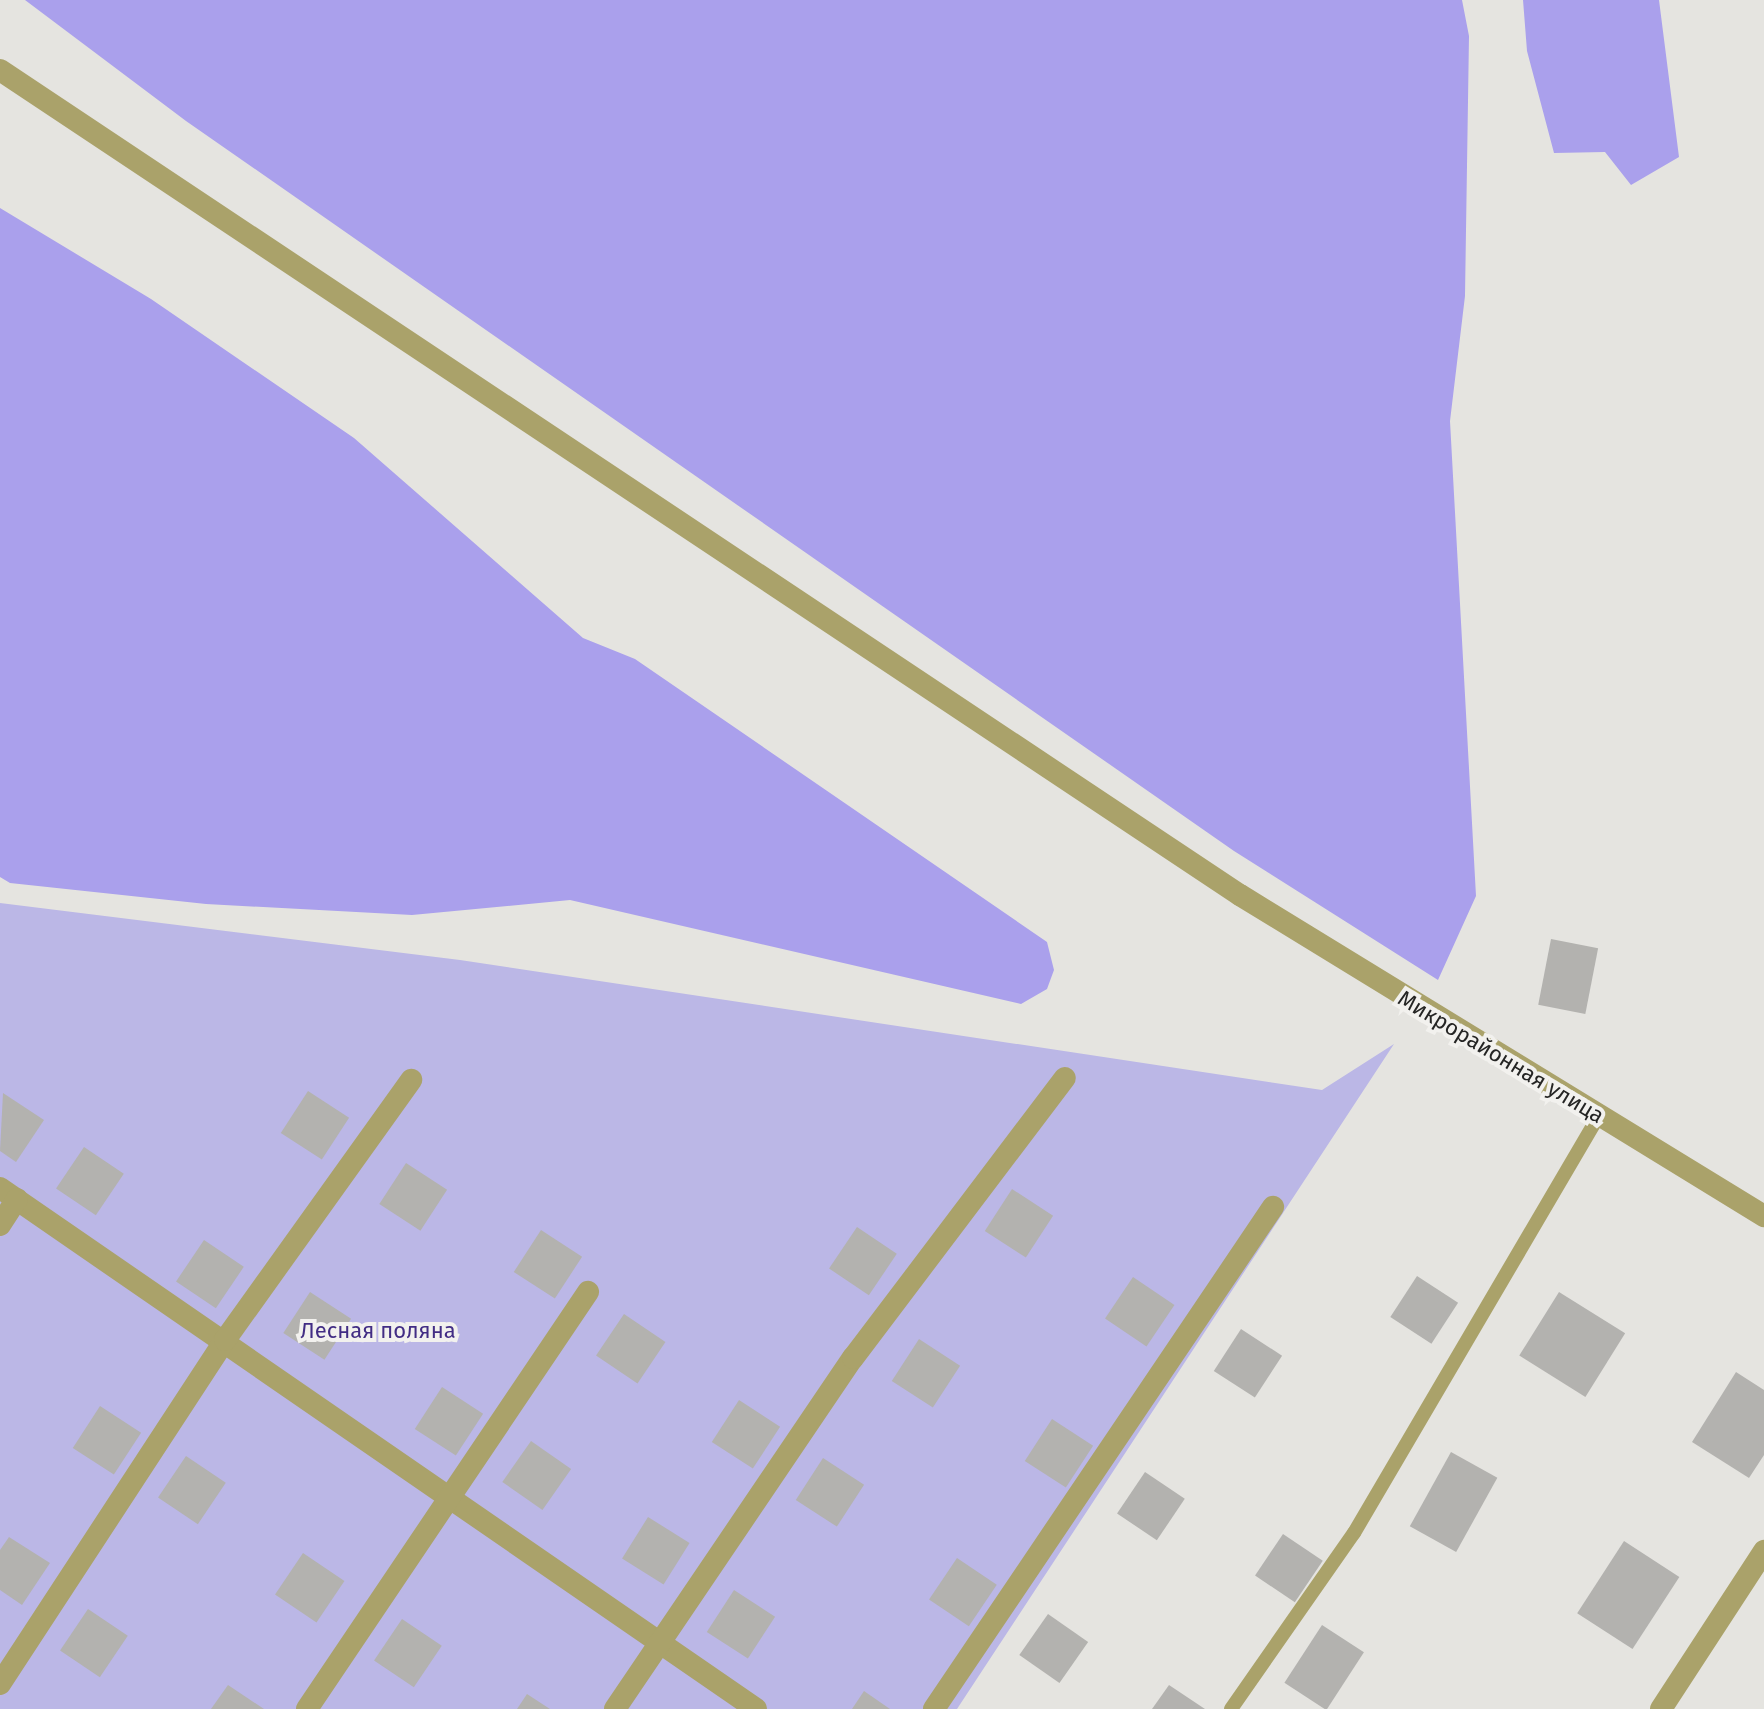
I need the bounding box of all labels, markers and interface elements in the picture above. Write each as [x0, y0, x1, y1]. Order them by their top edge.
street label: Микрорайонная улица [1393, 985, 1609, 1129]
park label: Лесная поляна [300, 1318, 456, 1344]

